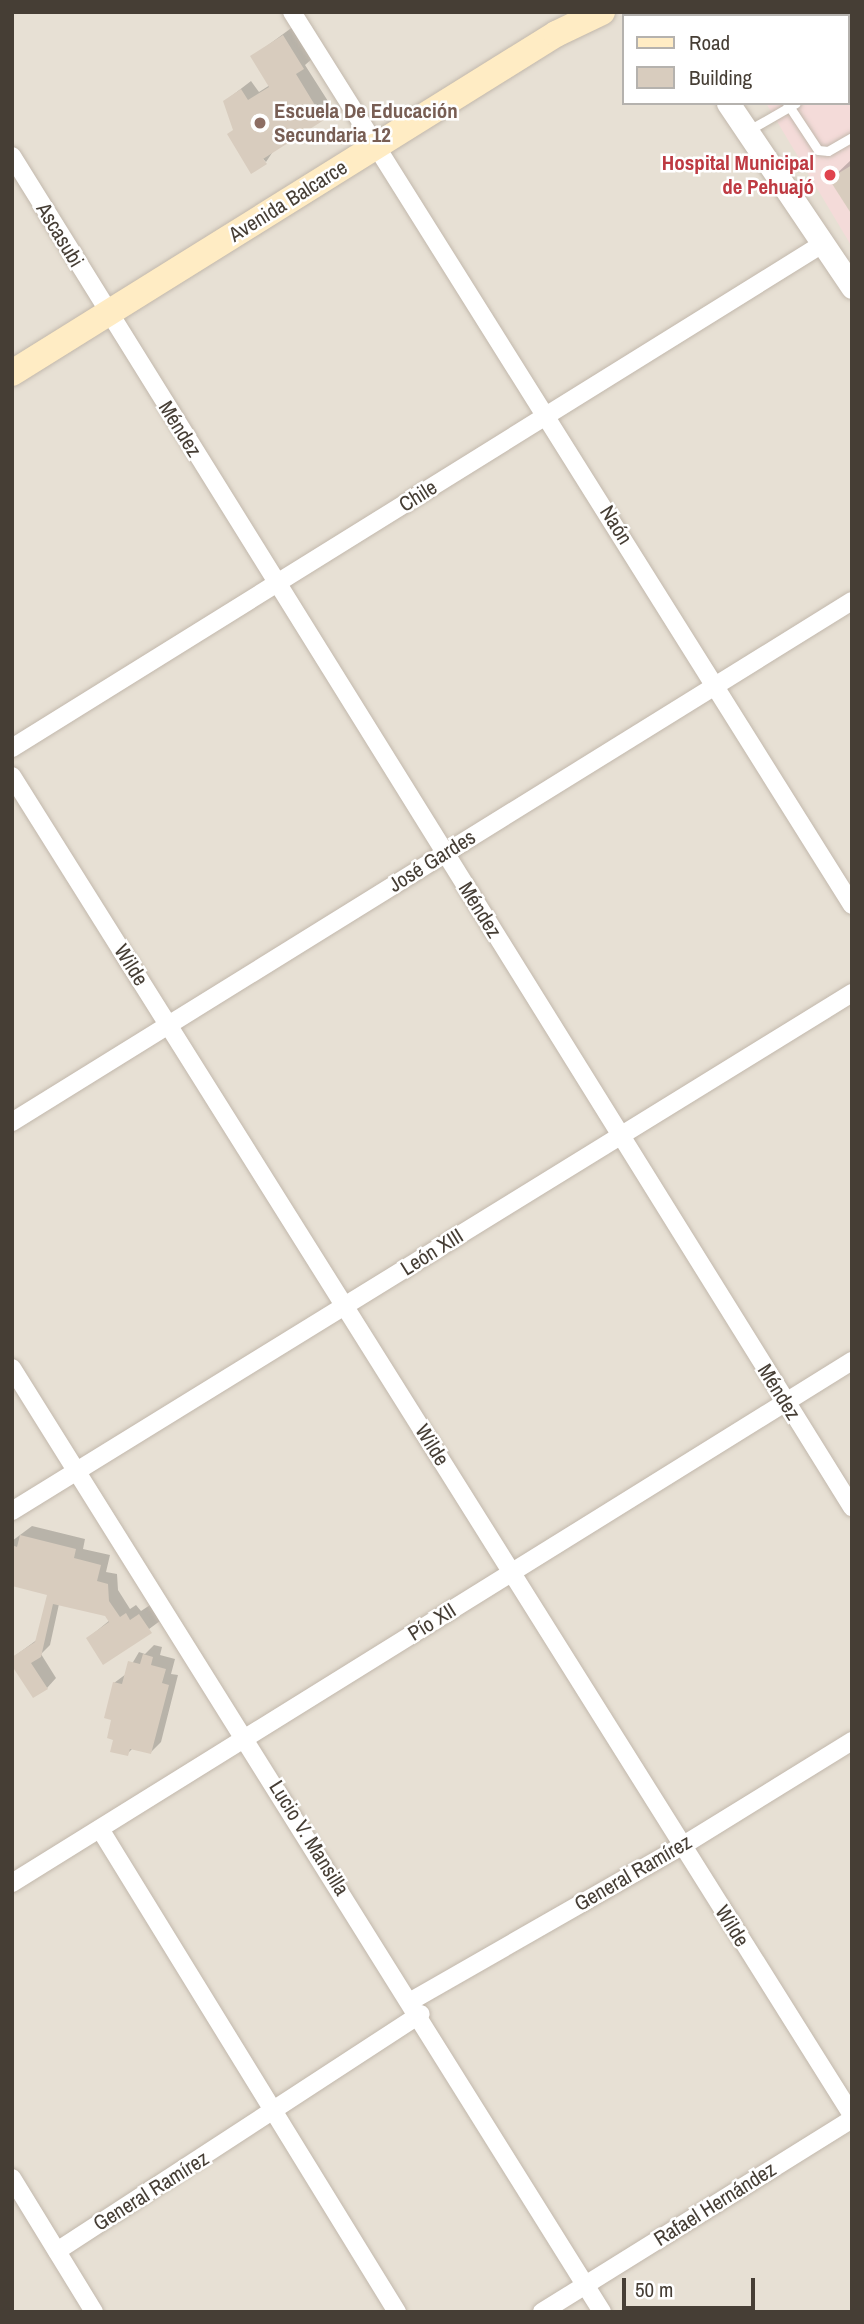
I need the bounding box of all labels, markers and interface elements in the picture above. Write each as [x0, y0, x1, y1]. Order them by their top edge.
legend [622, 14, 850, 105]
text: Road [689, 28, 730, 57]
text: Building [689, 63, 752, 92]
place label: Escuela De Educación Secundaria 12 [274, 98, 458, 148]
marker: Escuela De Educación Secundaria 12 [252, 115, 268, 131]
place label: Hospital Municipal de Pehuajó [662, 150, 814, 200]
street label: Avenida Balcarce [224, 155, 352, 247]
marker: Hospital Municipal de Pehuajó [820, 165, 840, 185]
street label: Ascasubi [31, 198, 89, 272]
street label: Méndez [153, 396, 207, 462]
street label: Chile [394, 475, 442, 517]
street label: Naón [594, 501, 638, 549]
street label: José Gardes [384, 824, 480, 898]
street label: Méndez [453, 877, 507, 943]
street label: Wilde [109, 940, 153, 990]
street label: León XIII [396, 1223, 468, 1281]
street label: Méndez [752, 1359, 806, 1425]
street label: Wilde [410, 1420, 454, 1470]
street label: Pío XII [403, 1598, 461, 1646]
street label: Lucio V. Mansilla [264, 1776, 354, 1900]
street label: General Ramírez [570, 1829, 696, 1917]
street label: Wilde [710, 1901, 754, 1951]
street label: General Ramírez [89, 2146, 213, 2236]
street label: Rafael Hernández [649, 2157, 781, 2251]
scale bar [626, 2264, 759, 2308]
text: 50 m [635, 2275, 673, 2304]

